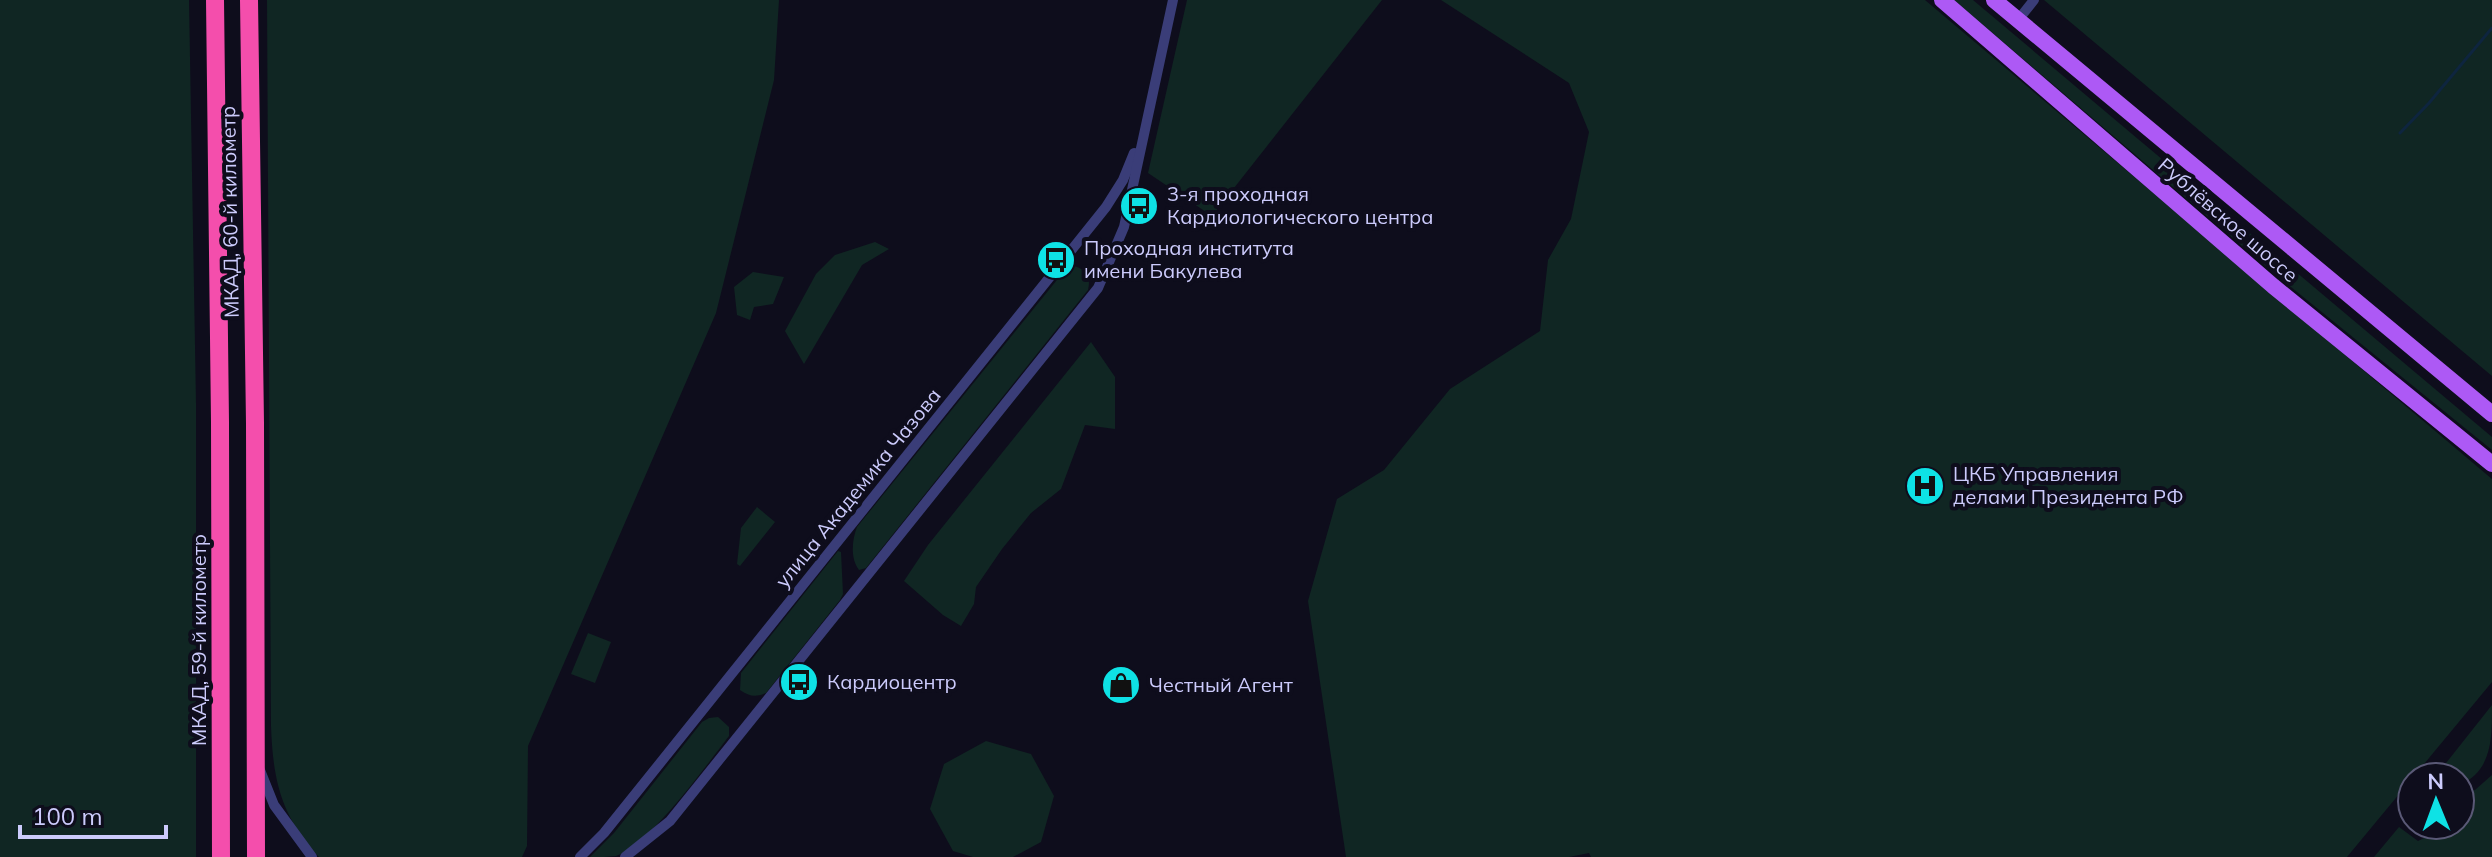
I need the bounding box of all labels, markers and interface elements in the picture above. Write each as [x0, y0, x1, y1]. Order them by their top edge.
street label: МКАД, 60-й километр [215, 106, 244, 318]
street label: Рублёвское шоссе [2153, 152, 2303, 287]
place label: 3-я проходная Кардиологического центра [1167, 181, 1434, 229]
bus stop icon: 3-я проходная Кардиологического центра [1118, 185, 1160, 227]
place label: Проходная института имени Бакулева [1084, 235, 1294, 283]
bus stop icon: Проходная института имени Бакулева [1035, 239, 1077, 281]
street label: улица Академика Чазова [770, 383, 946, 592]
place label: ЦКБ Управления делами Президента РФ [1953, 461, 2184, 509]
hospital icon: ЦКБ Управления делами Президента РФ [1904, 465, 1946, 507]
street label: МКАД, 59-й километр [186, 534, 211, 746]
bus stop icon: Кардиоцентр [778, 661, 820, 703]
shop icon: Честный Агент [1100, 664, 1142, 706]
place label: Кардиоцентр [827, 669, 957, 694]
place label: Честный Агент [1149, 672, 1294, 697]
north arrow [2396, 761, 2476, 841]
text: N [2427, 767, 2444, 795]
scale bar [20, 789, 166, 839]
text: 100 m [32, 801, 103, 831]

